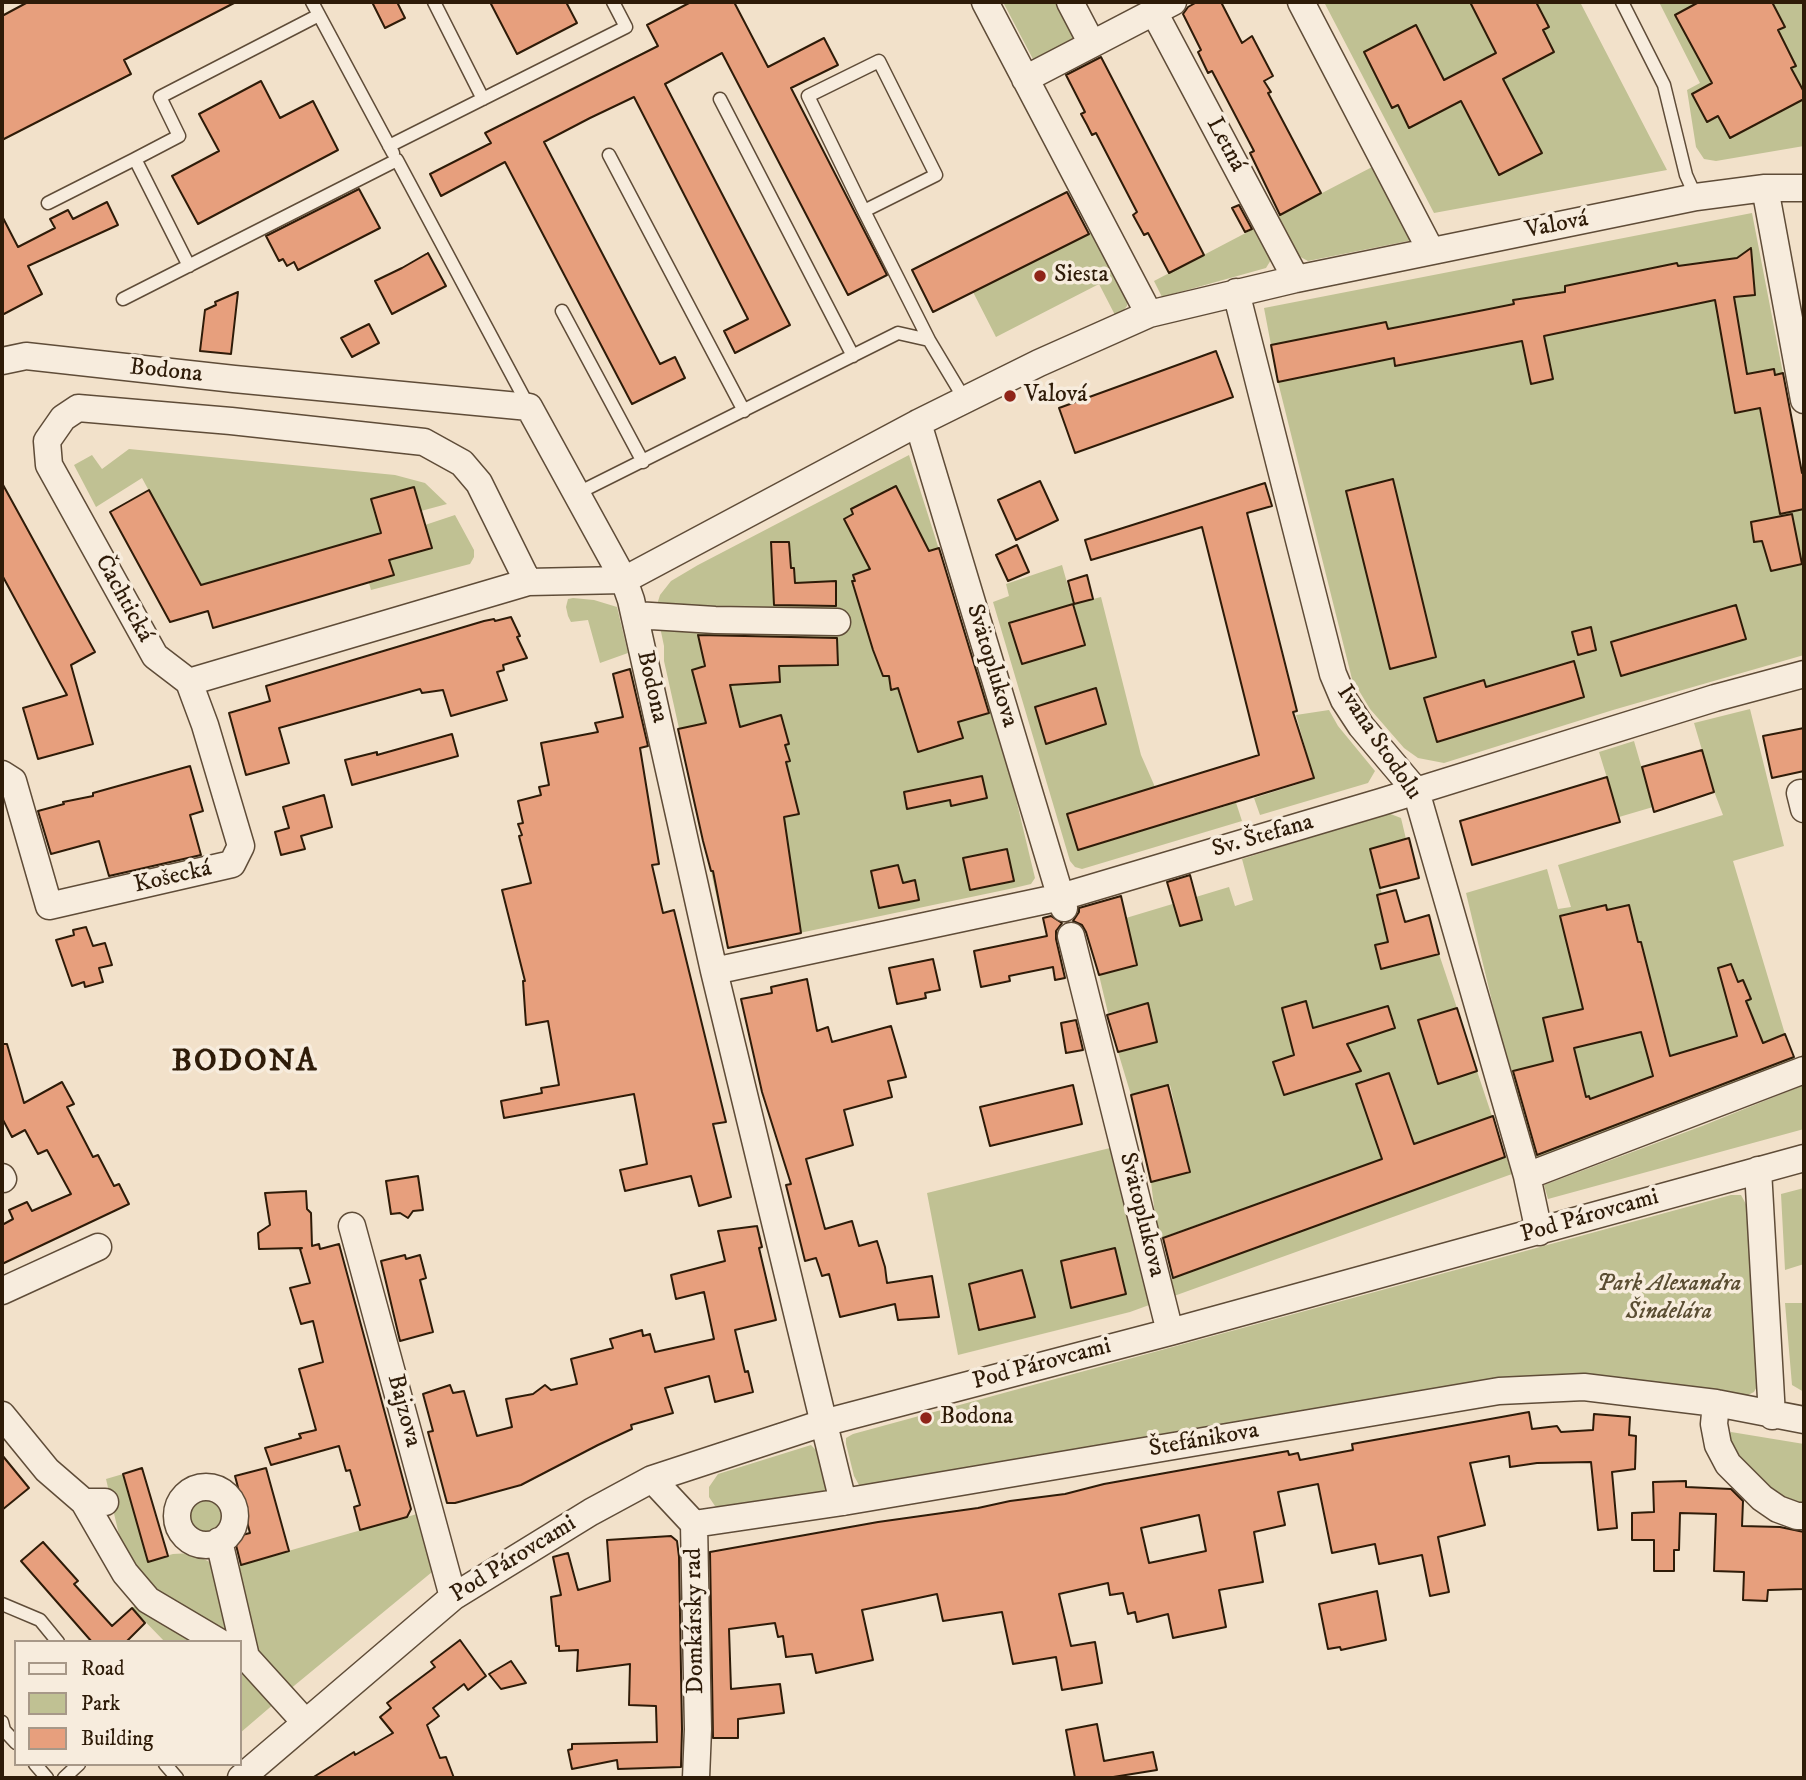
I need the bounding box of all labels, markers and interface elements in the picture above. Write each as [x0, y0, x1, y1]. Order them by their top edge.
street label: Letná [1199, 113, 1251, 177]
street label: Valová [1523, 206, 1591, 246]
place label: Siesta [1054, 262, 1109, 290]
marker: Siesta [1032, 268, 1048, 284]
street label: Bodona [128, 354, 204, 390]
place label: Valová [1024, 382, 1087, 410]
marker: Valová [1002, 388, 1018, 404]
street label: Čachtická [87, 550, 159, 648]
street label: Svätoplukova [959, 601, 1023, 731]
street label: Bodona [629, 648, 673, 726]
street label: Ivana Stodolu [1329, 680, 1427, 806]
street label: Sv. Štefana [1209, 809, 1317, 865]
street label: Košecká [131, 855, 215, 901]
district label: BODONA [172, 1044, 318, 1082]
street label: Svätoplukova [1112, 1150, 1170, 1280]
street label: Pod Párovcami [1518, 1184, 1662, 1250]
park label: Park Alexandra Šindelára [1597, 1271, 1741, 1327]
street label: Pod Párovcami [970, 1333, 1114, 1397]
street label: Bajzova [380, 1372, 426, 1450]
place label: Bodona [940, 1404, 1013, 1432]
marker: Bodona [918, 1410, 934, 1426]
street label: Štefánikova [1147, 1417, 1261, 1465]
street label: Pod Párovcami [446, 1510, 582, 1610]
street label: Domkársky rad [680, 1548, 712, 1694]
legend [14, 1640, 242, 1766]
text: Road [81, 1656, 125, 1682]
text: Park [81, 1691, 120, 1717]
text: Building [81, 1726, 153, 1752]

